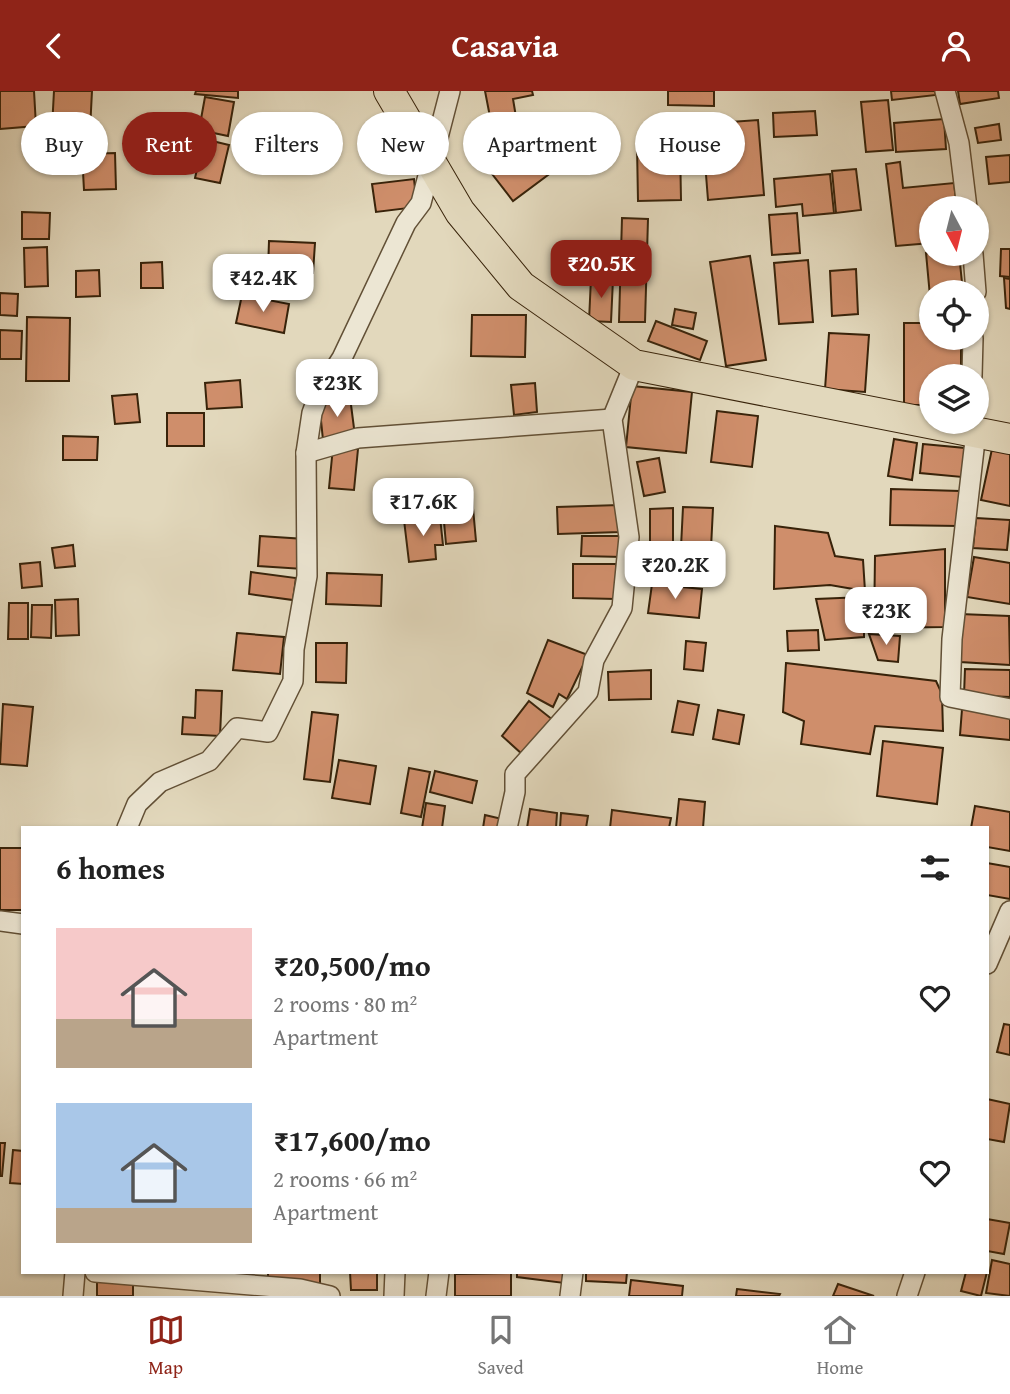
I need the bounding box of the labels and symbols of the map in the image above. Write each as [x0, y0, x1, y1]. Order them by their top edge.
north arrow [919, 196, 989, 266]
pin: ₹20.5K [544, 241, 658, 300]
pin: ₹42.4K [206, 255, 320, 314]
pin: ₹23K [296, 359, 378, 419]
pin: ₹17.6K [366, 479, 480, 538]
pin: ₹20.2K [618, 541, 732, 601]
pin: ₹23K [845, 587, 927, 647]

